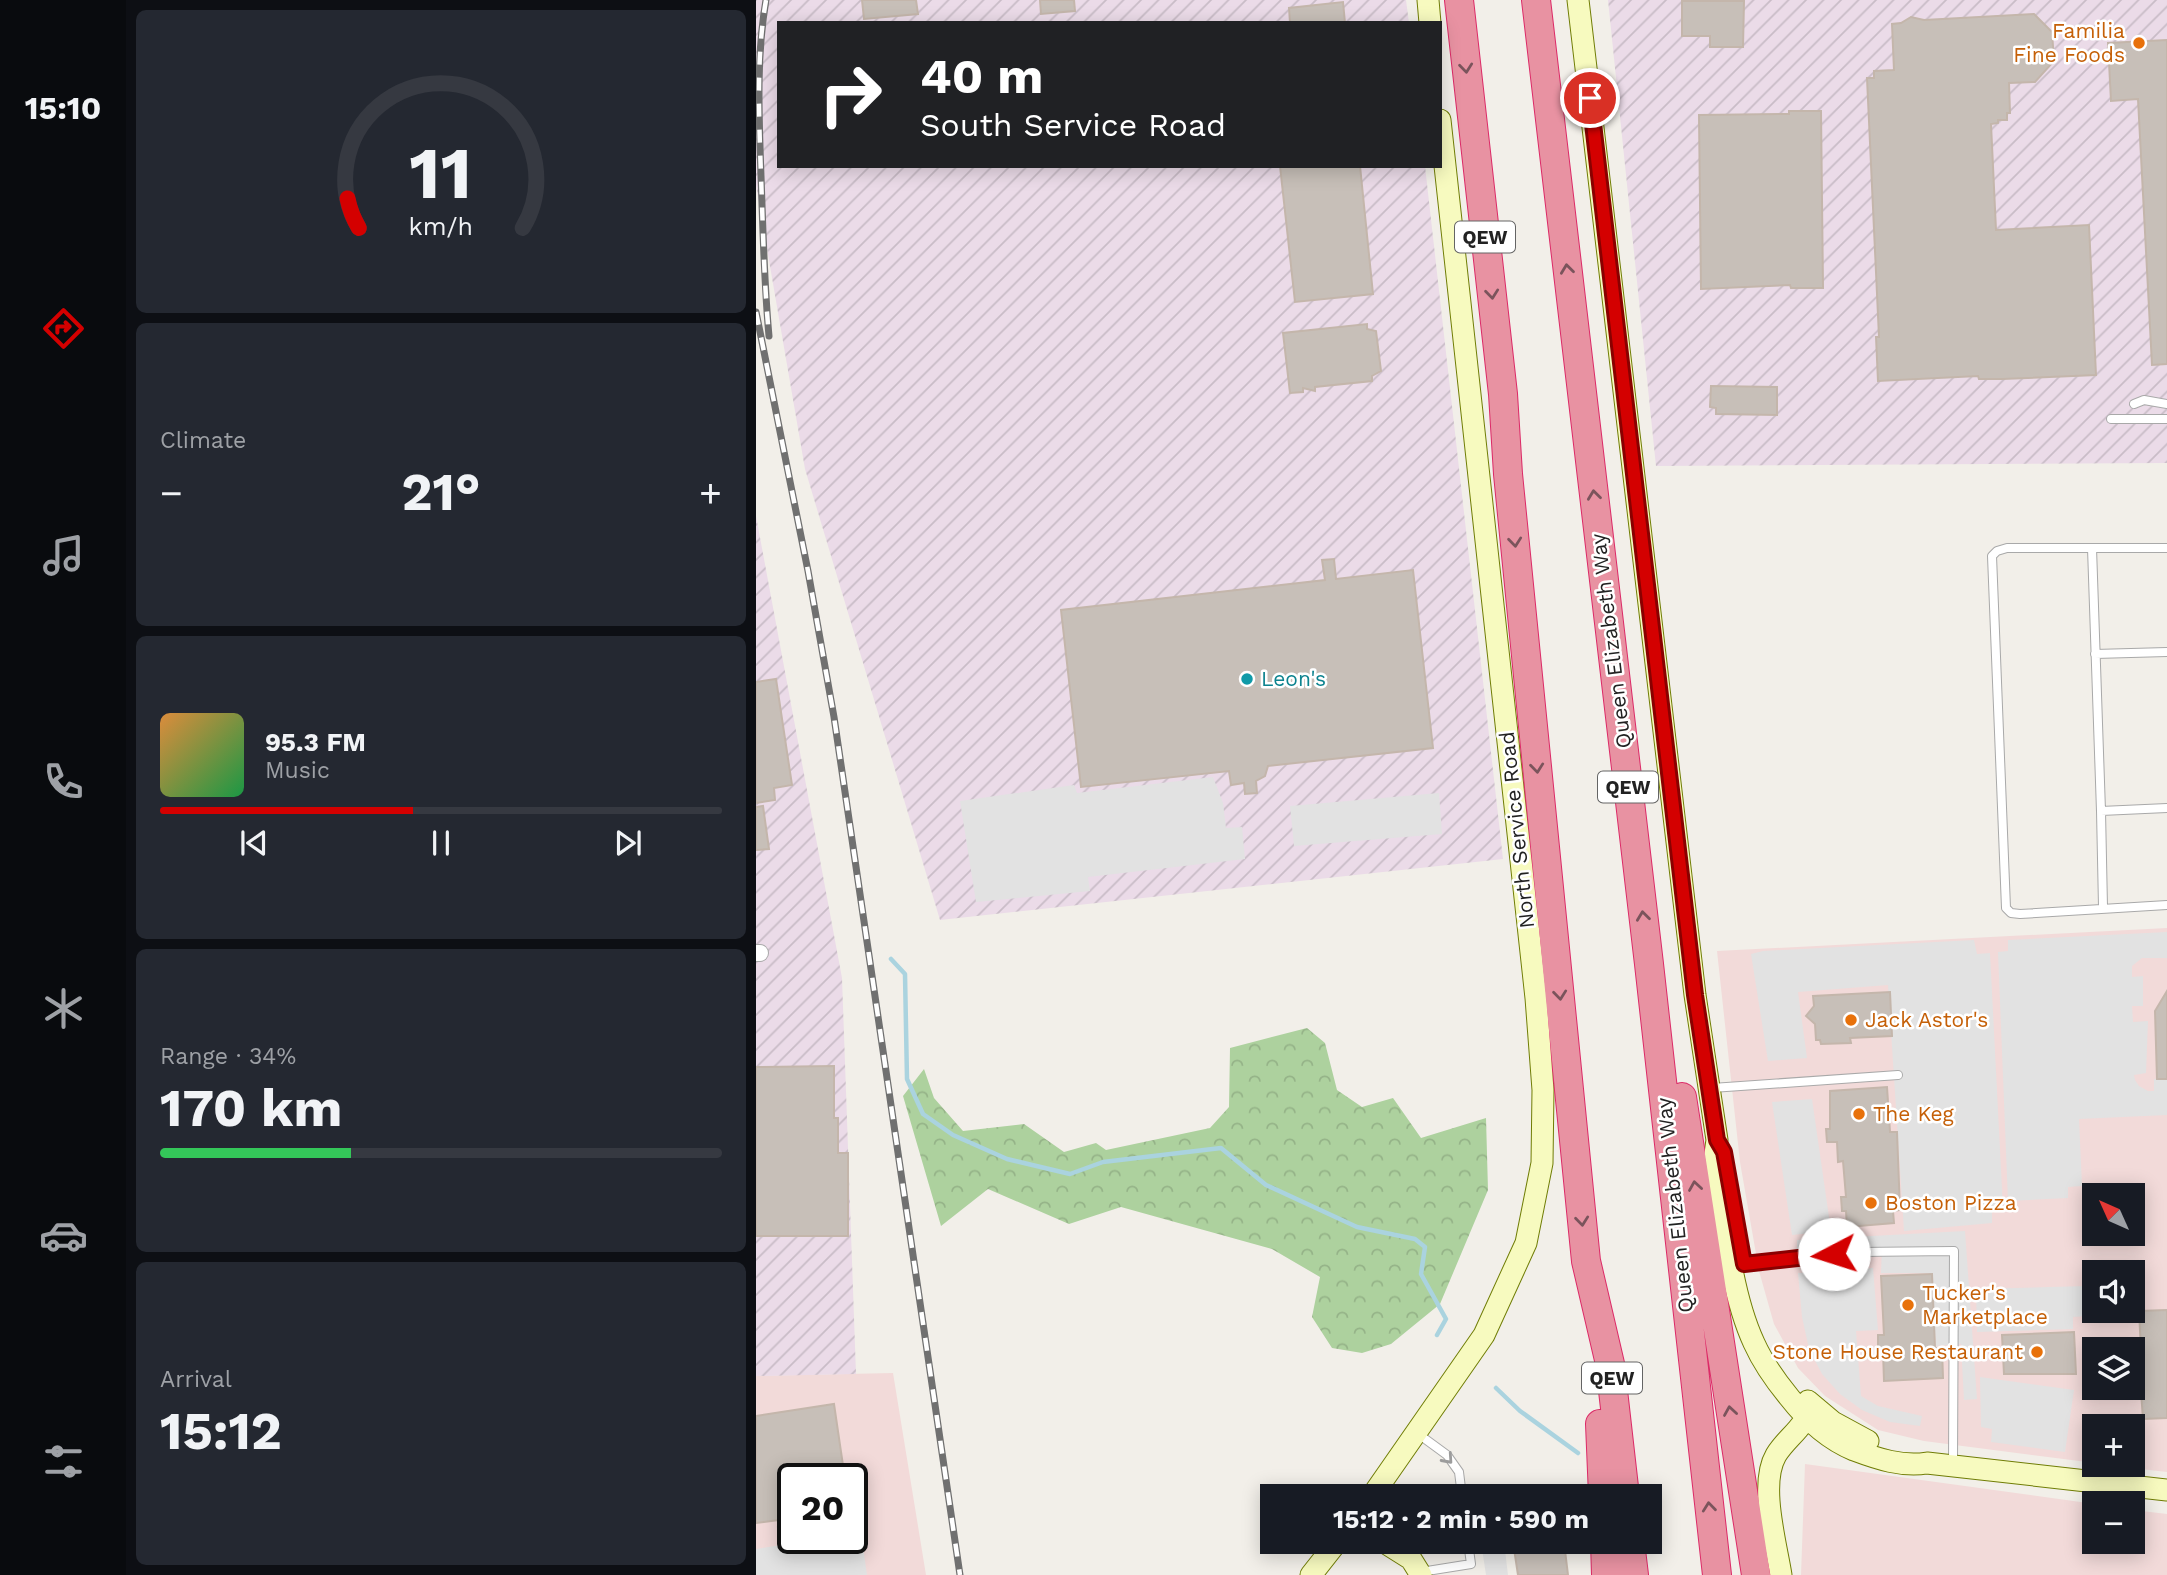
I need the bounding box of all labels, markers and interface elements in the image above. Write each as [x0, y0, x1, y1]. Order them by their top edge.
place label: Familia Fine Foods [2013, 18, 2125, 67]
marker: Familia Fine Foods [2131, 35, 2147, 51]
text: 40 m [920, 47, 1043, 105]
icon: right [805, 49, 896, 140]
one-way arrow [1459, 62, 1474, 74]
pin [1560, 68, 1620, 128]
icon: arrive [1571, 79, 1609, 117]
text: 15:10 [25, 89, 101, 127]
text: South Service Road [920, 106, 1226, 144]
text: 11 [410, 130, 472, 216]
text: km/h [409, 211, 473, 240]
road number: QEW [1455, 221, 1515, 252]
one-way arrow [1560, 263, 1575, 275]
one-way arrow [1484, 288, 1499, 300]
icon: directions [39, 304, 88, 353]
text: Climate [160, 427, 246, 454]
text: 21° [401, 462, 481, 523]
text: − [160, 471, 183, 515]
text: + [699, 471, 722, 515]
one-way arrow [1586, 489, 1601, 501]
icon: music [39, 531, 88, 580]
street label: Queen Elizabeth Way [1585, 532, 1636, 750]
one-way arrow [1507, 537, 1522, 548]
place label: Leon's [1261, 666, 1326, 691]
marker: Leon's [1239, 671, 1255, 687]
text: 95.3 FM [265, 727, 366, 757]
street label: North Service Road [1494, 730, 1539, 930]
icon: phone [39, 757, 88, 806]
text: Music [265, 757, 330, 784]
one-way arrow [1529, 763, 1544, 774]
road number: QEW [1598, 772, 1658, 802]
icon: previous [235, 824, 273, 862]
icon: pause [422, 824, 460, 862]
icon: next [609, 824, 647, 862]
one-way arrow [1636, 910, 1651, 922]
icon: climate [39, 984, 88, 1033]
one-way arrow [1552, 989, 1567, 1001]
place label: Jack Astor's [1865, 1007, 1988, 1032]
marker: Jack Astor's [1843, 1012, 1859, 1028]
text: Range · 34% [160, 1043, 296, 1070]
text: 170 km [160, 1078, 342, 1139]
street label: Queen Elizabeth Way [1651, 1096, 1698, 1314]
place label: The Keg [1873, 1101, 1955, 1126]
marker: The Keg [1851, 1106, 1867, 1122]
one-way arrow [1688, 1180, 1703, 1192]
north arrow [2082, 1183, 2146, 1246]
map controls [2082, 1183, 2145, 1554]
place label: Boston Pizza [1885, 1190, 2017, 1215]
marker: Boston Pizza [1863, 1195, 1879, 1211]
icon: car [39, 1211, 88, 1260]
one-way arrow [1574, 1216, 1589, 1227]
position arrow [1797, 1217, 1871, 1291]
button: sound [2082, 1260, 2145, 1323]
place label: Tucker's Marketplace [1922, 1280, 2048, 1329]
marker: Tucker's Marketplace [1900, 1297, 1916, 1313]
button: layers [2082, 1337, 2145, 1400]
place label: Stone House Restaurant [1772, 1339, 2023, 1364]
marker: Stone House Restaurant [2029, 1344, 2045, 1360]
road number: QEW [1582, 1362, 1642, 1394]
text: Arrival [160, 1366, 232, 1393]
text: 15:12 [160, 1401, 282, 1462]
one-way arrow [1723, 1405, 1738, 1417]
button: + [2082, 1414, 2145, 1477]
icon: filters [39, 1437, 88, 1486]
one-way arrow [1440, 1451, 1453, 1464]
speed limit sign: 20 [777, 1463, 868, 1554]
button: − [2082, 1491, 2145, 1554]
one-way arrow [1702, 1501, 1717, 1512]
text: 15:12 · 2 min · 590 m [1333, 1504, 1589, 1534]

